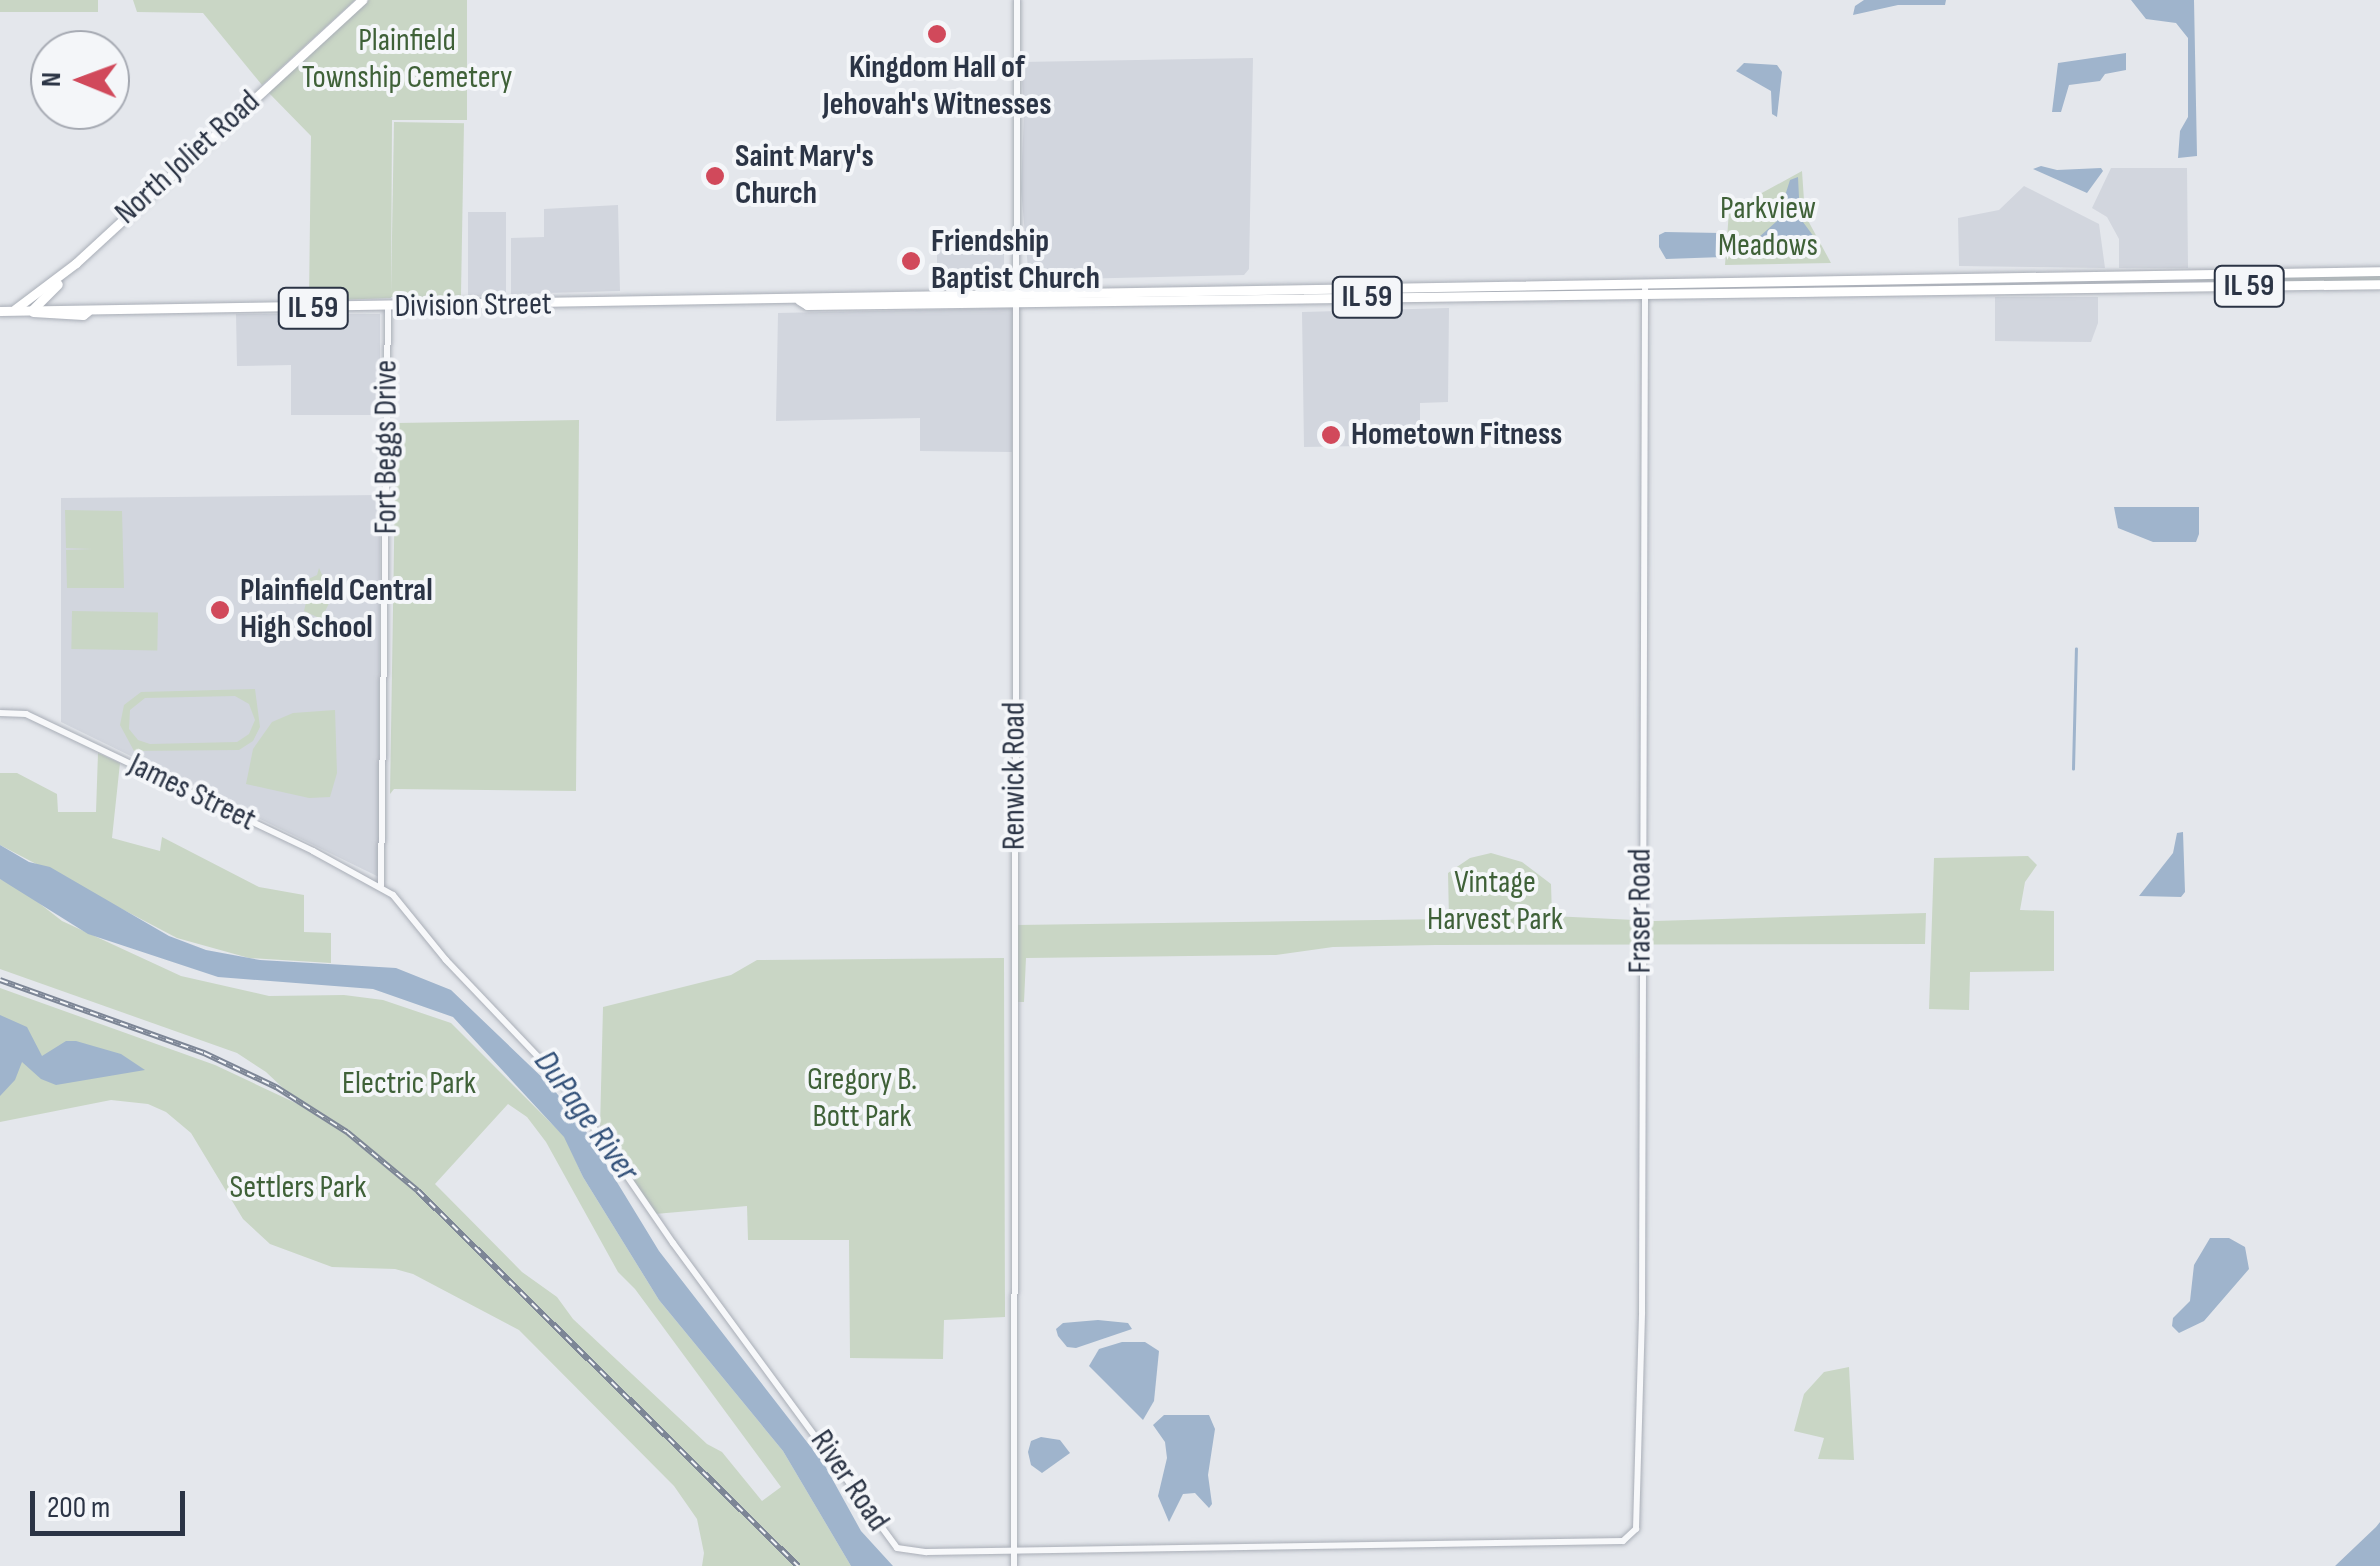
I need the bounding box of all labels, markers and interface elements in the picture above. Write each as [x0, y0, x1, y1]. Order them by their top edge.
park label: Plainfield Township Cemetery [302, 23, 512, 98]
marker: Kingdom Hall of Jehovah's Witnesses [926, 23, 948, 45]
north arrow [30, 30, 130, 130]
place label: Kingdom Hall of Jehovah's Witnesses [823, 50, 1051, 125]
text: N [35, 72, 68, 87]
street label: North Joliet Road [108, 83, 268, 233]
place label: Saint Mary's Church [735, 139, 874, 214]
marker: Saint Mary's Church [704, 165, 726, 187]
park label: Parkview Meadows [1718, 191, 1818, 266]
place label: Friendship Baptist Church [931, 224, 1100, 299]
marker: Friendship Baptist Church [900, 250, 922, 272]
road number: IL 59 [2212, 261, 2286, 311]
road number: IL 59 [1330, 272, 1404, 322]
road number: IL 59 [276, 283, 350, 333]
street label: Division Street [394, 285, 552, 327]
street label: Fort Beggs Drive [368, 360, 406, 534]
place label: Hometown Fitness [1351, 416, 1562, 454]
marker: Hometown Fitness [1320, 424, 1342, 446]
place label: Plainfield Central High School [240, 573, 433, 648]
marker: Plainfield Central High School [209, 599, 231, 621]
street label: Renwick Road [996, 702, 1034, 850]
street label: James Street [122, 746, 262, 840]
street label: Fraser Road [1622, 848, 1660, 974]
park label: Vintage Harvest Park [1427, 865, 1563, 940]
water label: DuPage River [524, 1042, 648, 1190]
park label: Gregory B. Bott Park [807, 1062, 917, 1137]
park label: Electric Park [342, 1065, 476, 1103]
park label: Settlers Park [230, 1169, 366, 1207]
street label: River Road [801, 1423, 897, 1539]
scale bar [35, 1471, 190, 1533]
text: 200 m [47, 1490, 110, 1526]

